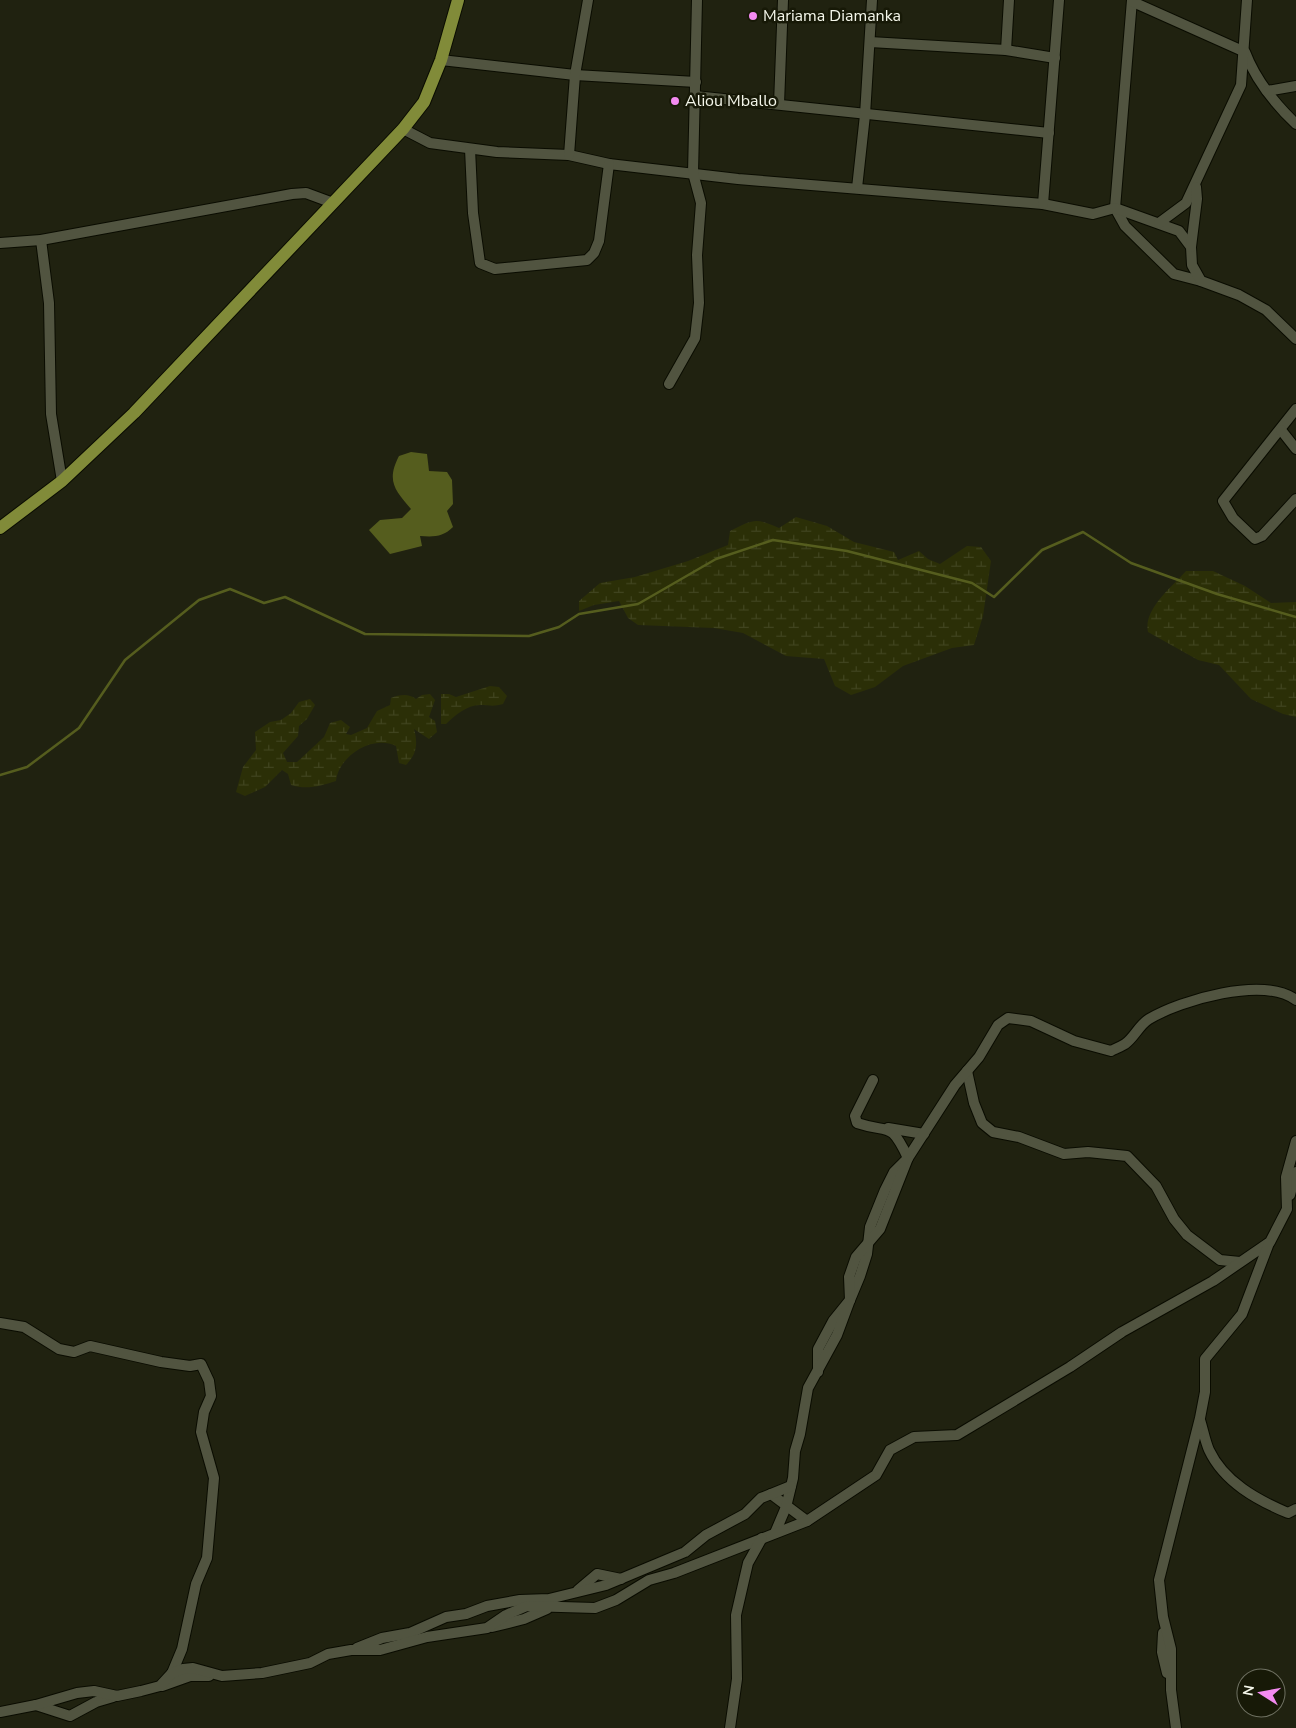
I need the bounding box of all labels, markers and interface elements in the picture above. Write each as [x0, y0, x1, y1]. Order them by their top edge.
place label: Mariama Diamanka [763, 5, 901, 27]
marker: Mariama Diamanka [747, 10, 759, 22]
place label: Aliou Mballo [685, 90, 777, 112]
marker: Aliou Mballo [669, 95, 681, 107]
north arrow [1236, 1668, 1286, 1718]
text: N [1238, 1684, 1259, 1698]

